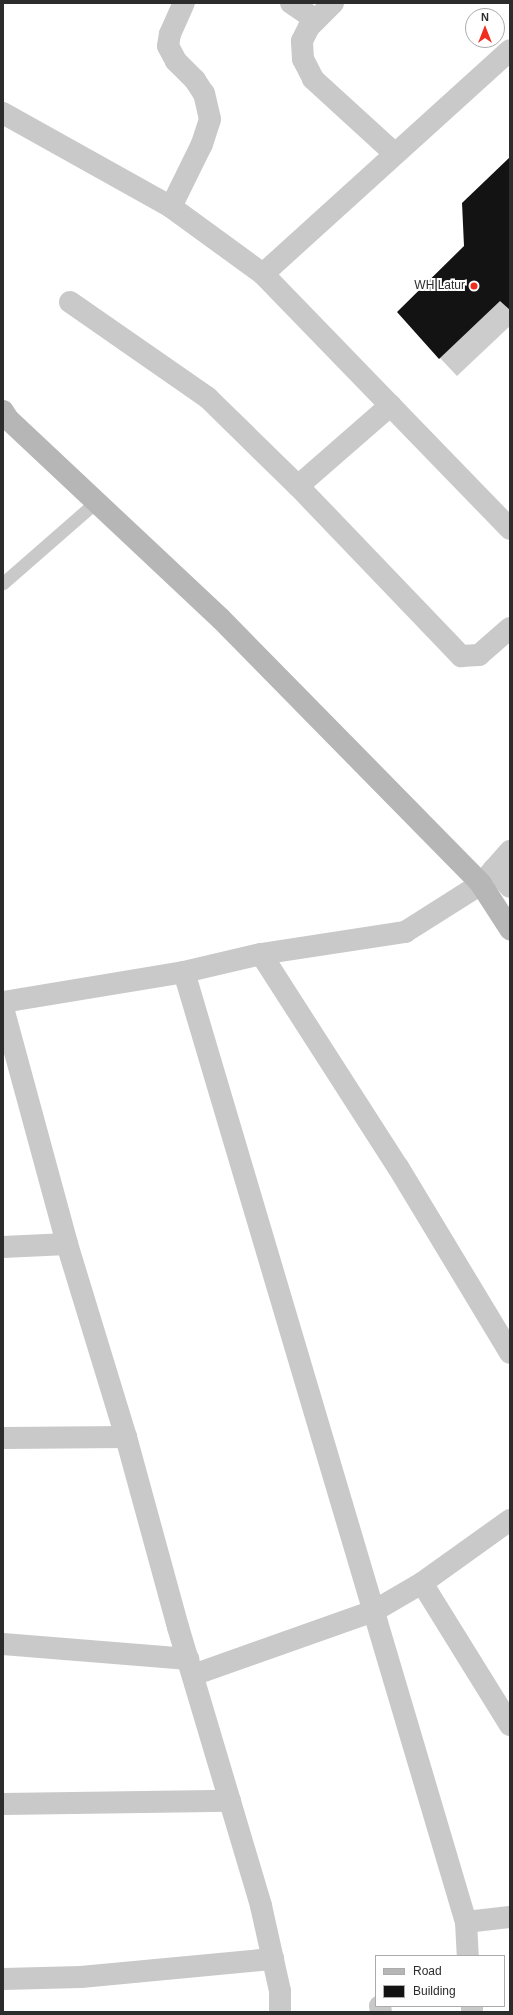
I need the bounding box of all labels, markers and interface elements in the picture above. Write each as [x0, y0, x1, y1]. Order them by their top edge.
north arrow [465, 8, 505, 48]
text: N [481, 11, 489, 23]
place label: WH Latur [414, 279, 465, 293]
marker: WH Latur [468, 280, 480, 292]
legend [375, 1955, 505, 2007]
text: Road [413, 1964, 442, 1978]
text: Building [413, 1984, 456, 1998]

